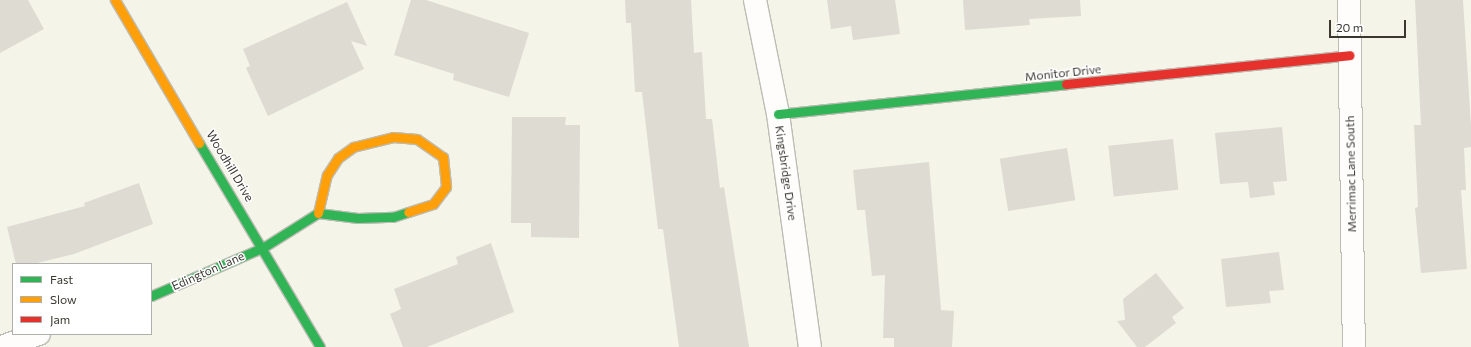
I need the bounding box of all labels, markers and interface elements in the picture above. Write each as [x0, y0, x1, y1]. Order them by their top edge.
scale bar [1331, 12, 1408, 38]
text: 20 m [1336, 20, 1363, 34]
street label: Monitor Drive [1024, 62, 1102, 84]
street label: Merrimac Lane South [1343, 115, 1359, 233]
street label: Kingsbridge Drive [772, 125, 800, 221]
street label: Woodhill Drive [203, 128, 257, 204]
street label: Edington Lane [169, 249, 247, 293]
legend [12, 263, 152, 335]
text: Fast [50, 272, 73, 286]
text: Slow [50, 292, 77, 306]
text: Jam [50, 312, 70, 326]

